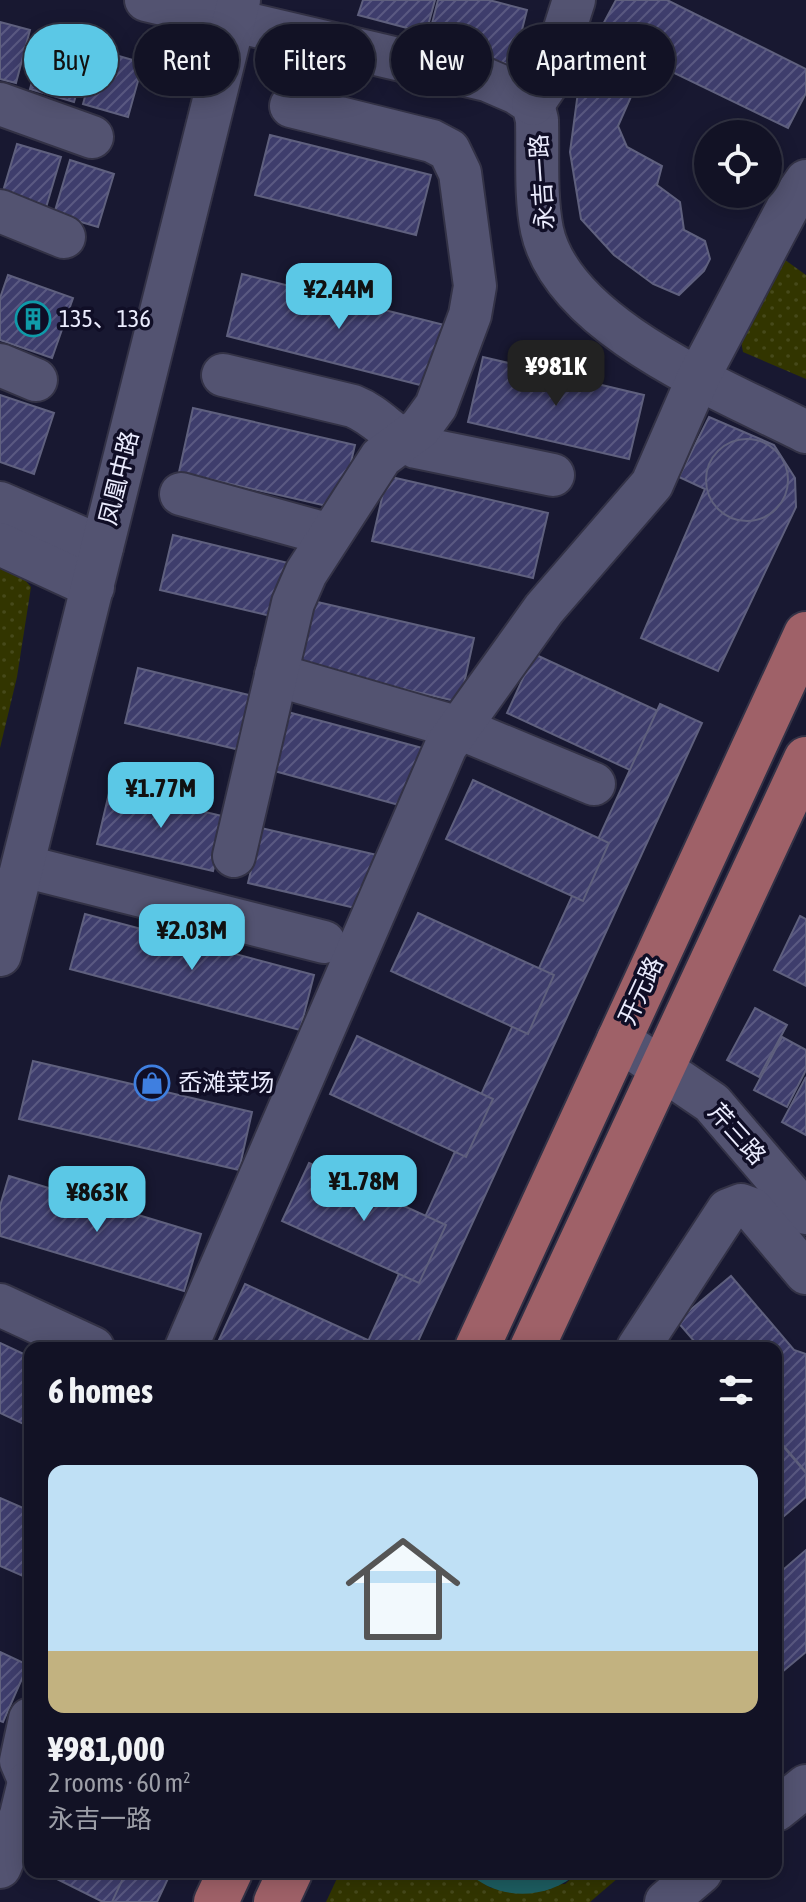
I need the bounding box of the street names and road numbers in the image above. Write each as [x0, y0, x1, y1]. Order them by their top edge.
street label: 永吉一路 [525, 133, 558, 231]
street label: 凤凰中路 [94, 428, 143, 528]
street label: 开元路 [613, 952, 668, 1029]
street label: 芹三路 [703, 1098, 771, 1169]

